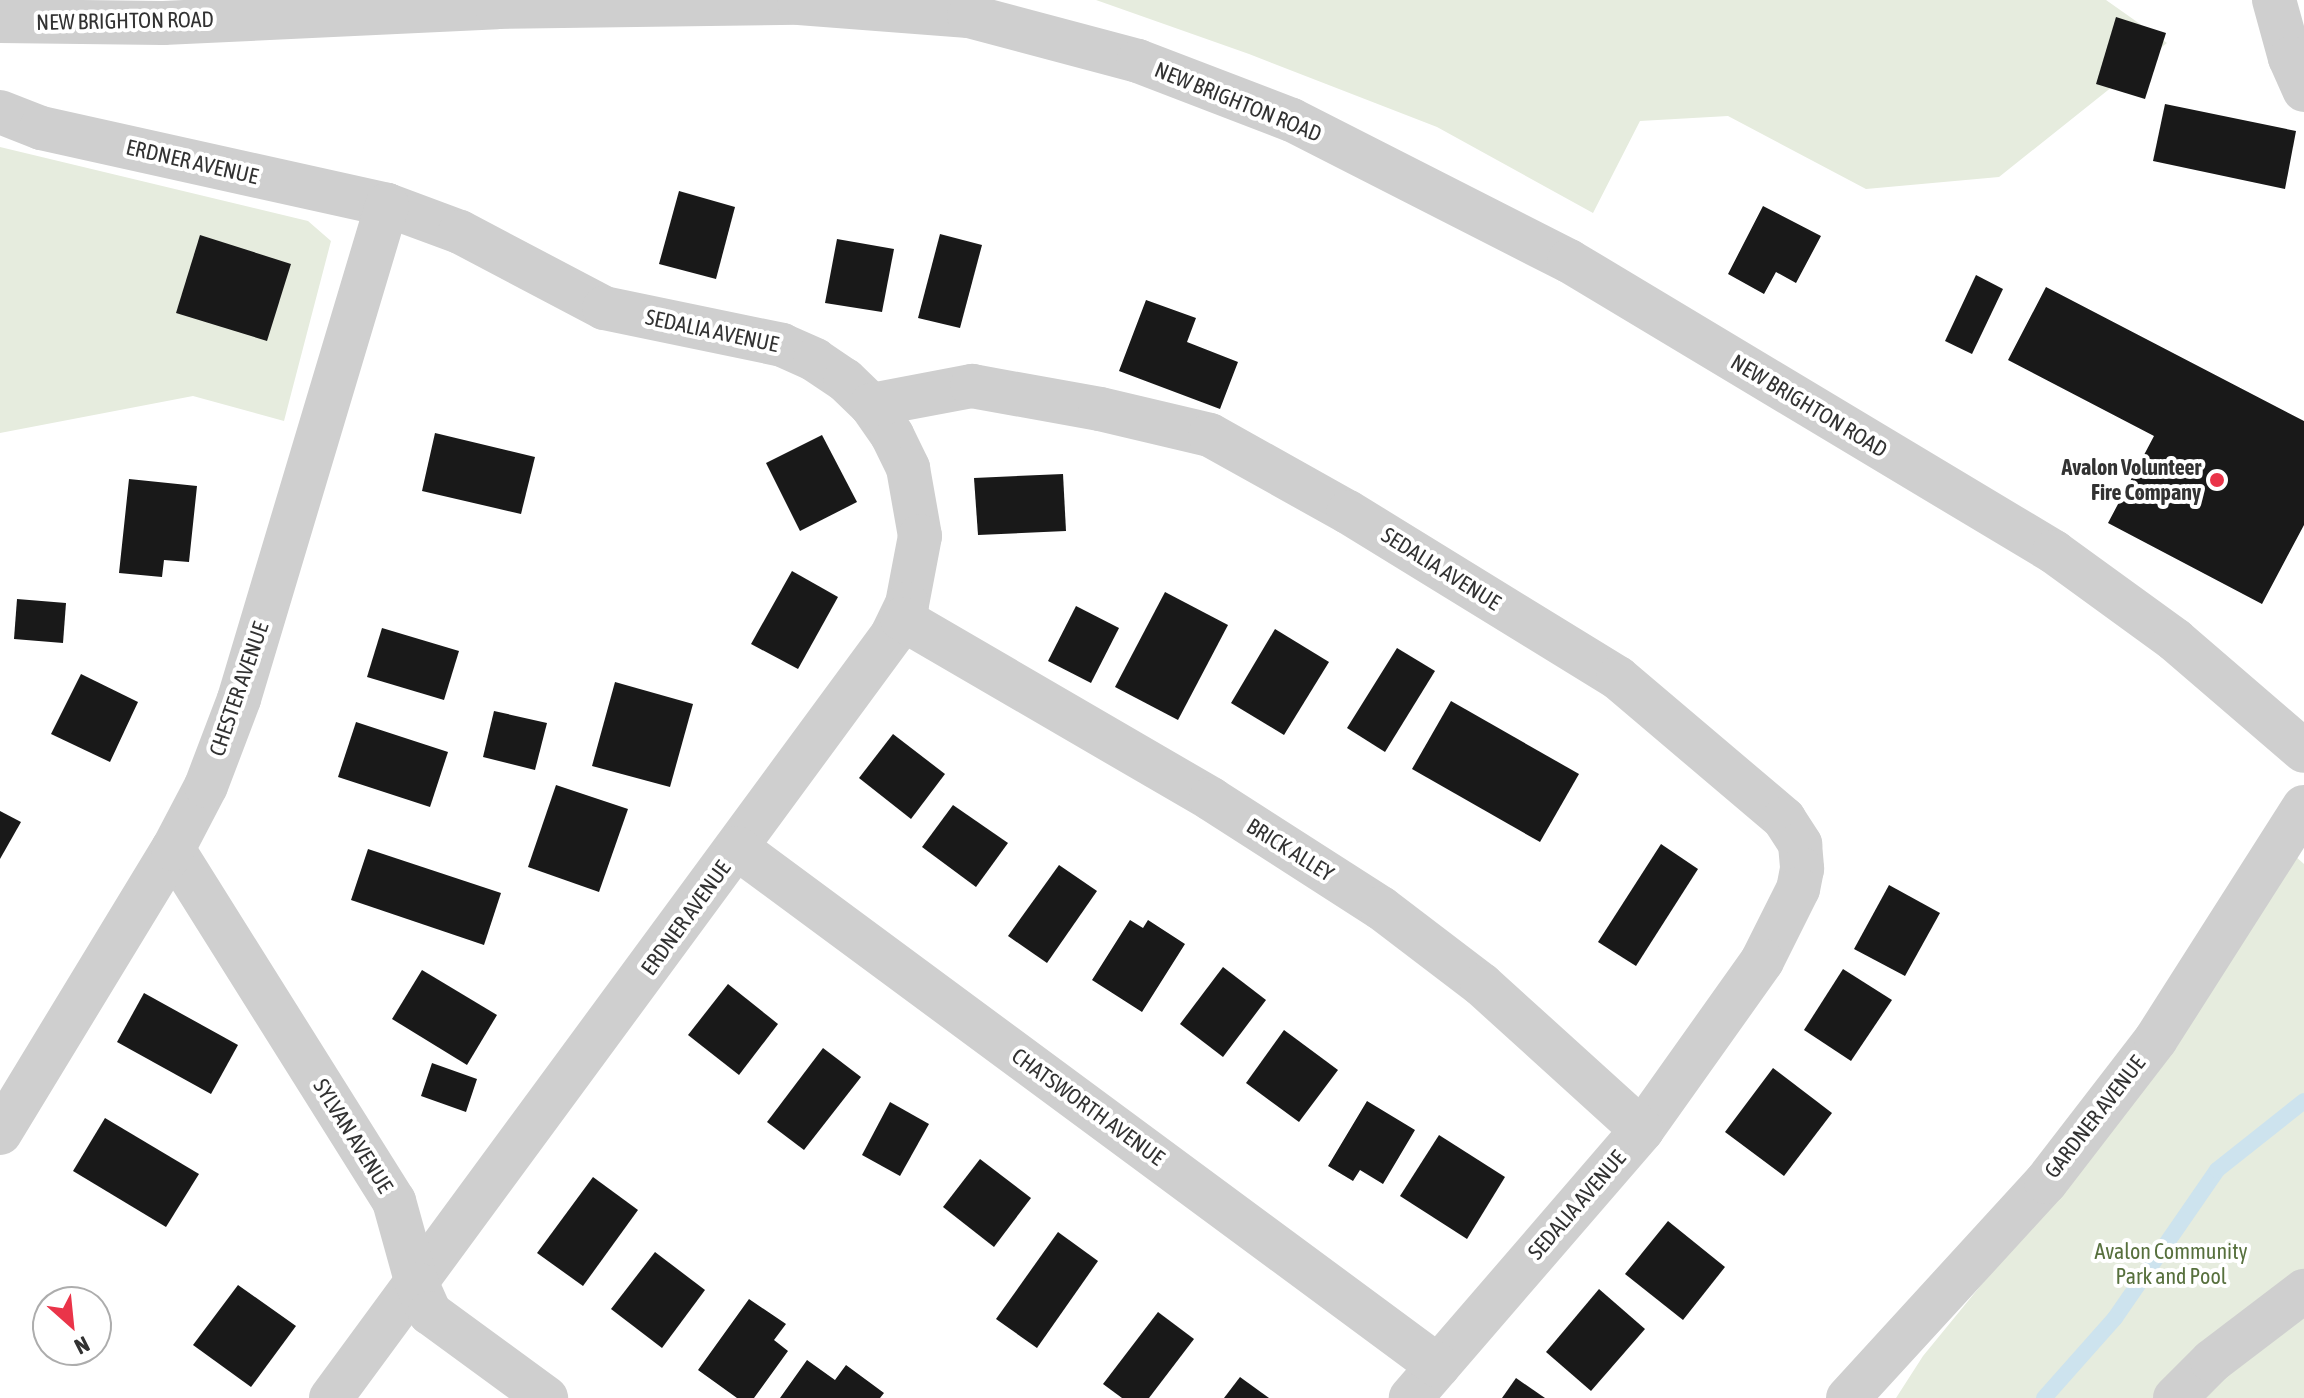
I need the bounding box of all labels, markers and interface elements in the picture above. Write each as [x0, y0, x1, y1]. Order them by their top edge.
street label: NEW BRIGHTON ROAD [36, 6, 214, 36]
street label: NEW BRIGHTON ROAD [1151, 56, 1325, 148]
street label: ERDNER AVENUE [123, 134, 261, 190]
street label: SEDALIA AVENUE [643, 304, 781, 358]
street label: NEW BRIGHTON ROAD [1726, 349, 1892, 463]
place label: Avalon Volunteer Fire Company [2061, 454, 2201, 506]
marker: Avalon Volunteer Fire Company [2208, 471, 2226, 489]
street label: SEDALIA AVENUE [1377, 522, 1505, 616]
street label: CHESTER AVENUE [204, 618, 274, 760]
street label: BRICK ALLEY [1242, 813, 1338, 887]
street label: ERDNER AVENUE [636, 856, 736, 980]
street label: CHATSWORTH AVENUE [1006, 1043, 1170, 1171]
street label: GARDNER AVENUE [2039, 1051, 2151, 1183]
street label: SYLVAN AVENUE [308, 1074, 398, 1198]
street label: SEDALIA AVENUE [1523, 1145, 1631, 1265]
park label: Avalon Community Park and Pool [2094, 1238, 2248, 1290]
north arrow [32, 1286, 112, 1366]
text: N [70, 1331, 94, 1360]

